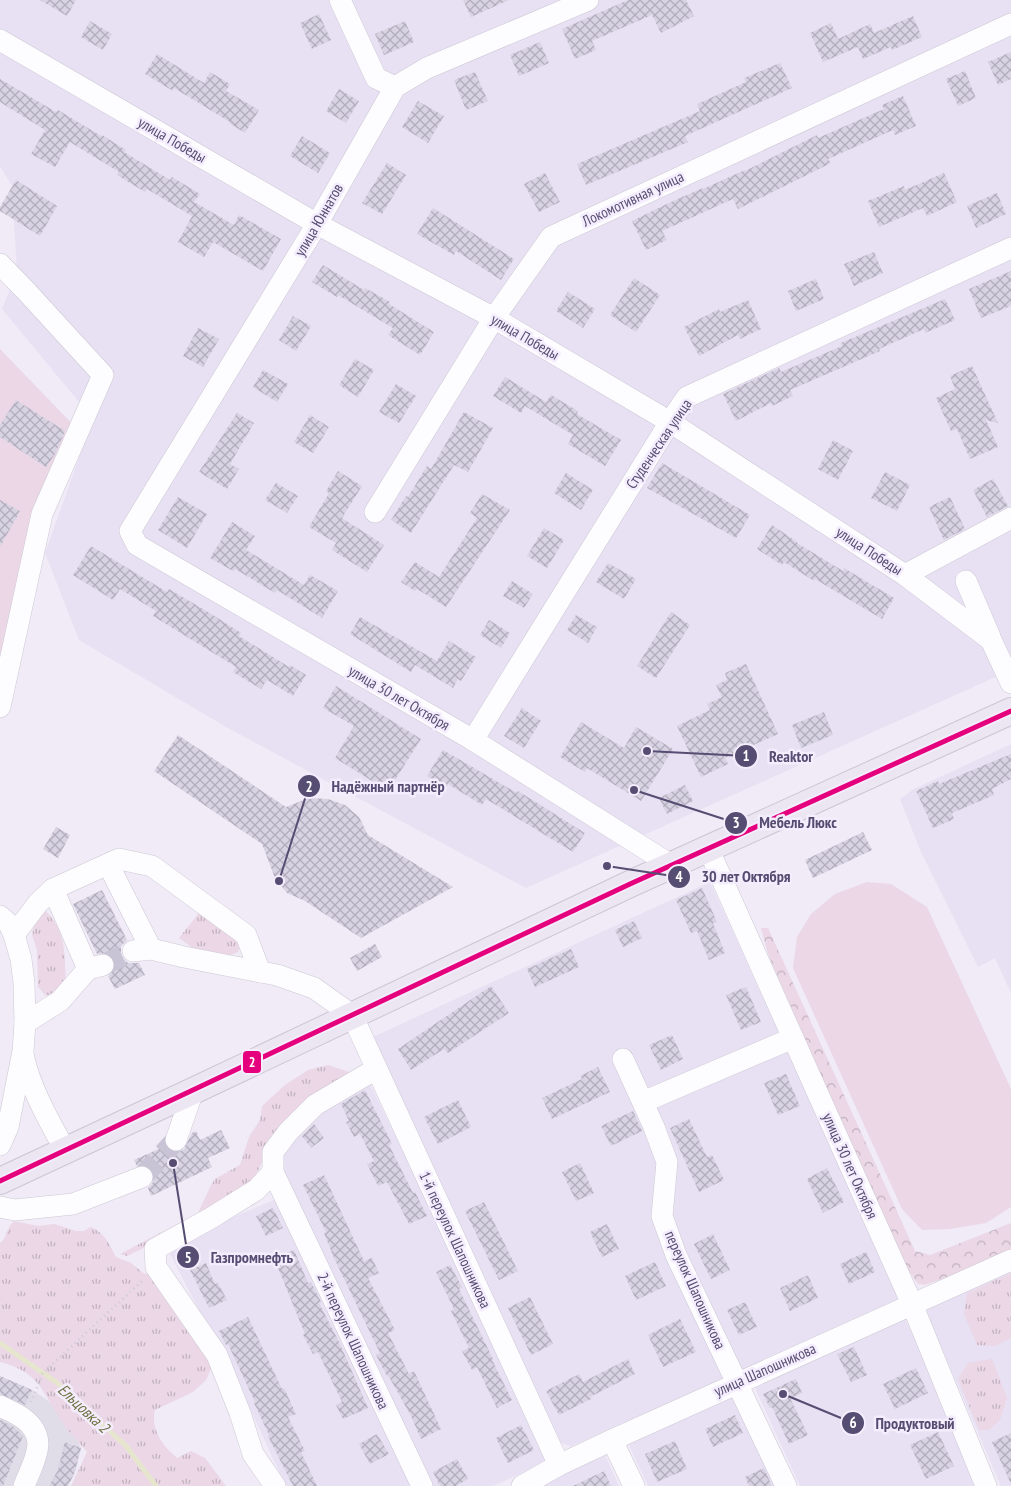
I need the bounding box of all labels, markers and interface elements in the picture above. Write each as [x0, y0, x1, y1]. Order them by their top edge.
street label: улица Победы [135, 112, 210, 167]
street label: Локомотивная улица [578, 167, 687, 231]
street label: улица Юннатов [290, 180, 347, 260]
street label: улица Победы [488, 309, 563, 364]
street label: Студенческая улица [621, 395, 696, 492]
street label: улица Победы [832, 522, 906, 579]
street label: улица 30 лет Октября [345, 661, 454, 734]
callout: Reaktor [734, 740, 823, 771]
text: 1 [742, 746, 750, 765]
text: Reaktor [769, 746, 813, 766]
callout: Надёжный партнёр [296, 771, 455, 802]
text: Надёжный партнёр [331, 776, 445, 796]
text: 2 [305, 777, 313, 796]
callout: Мебель Люкс [723, 807, 847, 838]
text: Мебель Люкс [759, 812, 837, 832]
text: 3 [732, 813, 740, 832]
callout: 30 лет Октября [666, 861, 801, 892]
text: 30 лет Октября [701, 866, 791, 886]
text: 4 [675, 867, 683, 886]
line badge: 2 [242, 1050, 262, 1074]
text: 2 [249, 1053, 255, 1071]
street label: улица 30 лет Октября [819, 1110, 882, 1222]
street label: 1-й переулок Шапошникова [415, 1168, 495, 1311]
street label: переулок Шапошникова [661, 1228, 730, 1352]
callout: Газпромнефть [176, 1242, 303, 1273]
text: Газпромнефть [211, 1247, 294, 1267]
text: 5 [184, 1248, 192, 1267]
street label: 2-й переулок Шапошникова [313, 1269, 393, 1412]
street label: улица Шапошникова [711, 1339, 819, 1401]
water label: Ельцовка 2 [54, 1379, 115, 1438]
callout: Продуктовый [841, 1408, 965, 1439]
text: 6 [849, 1413, 857, 1432]
text: Продуктовый [875, 1413, 955, 1433]

